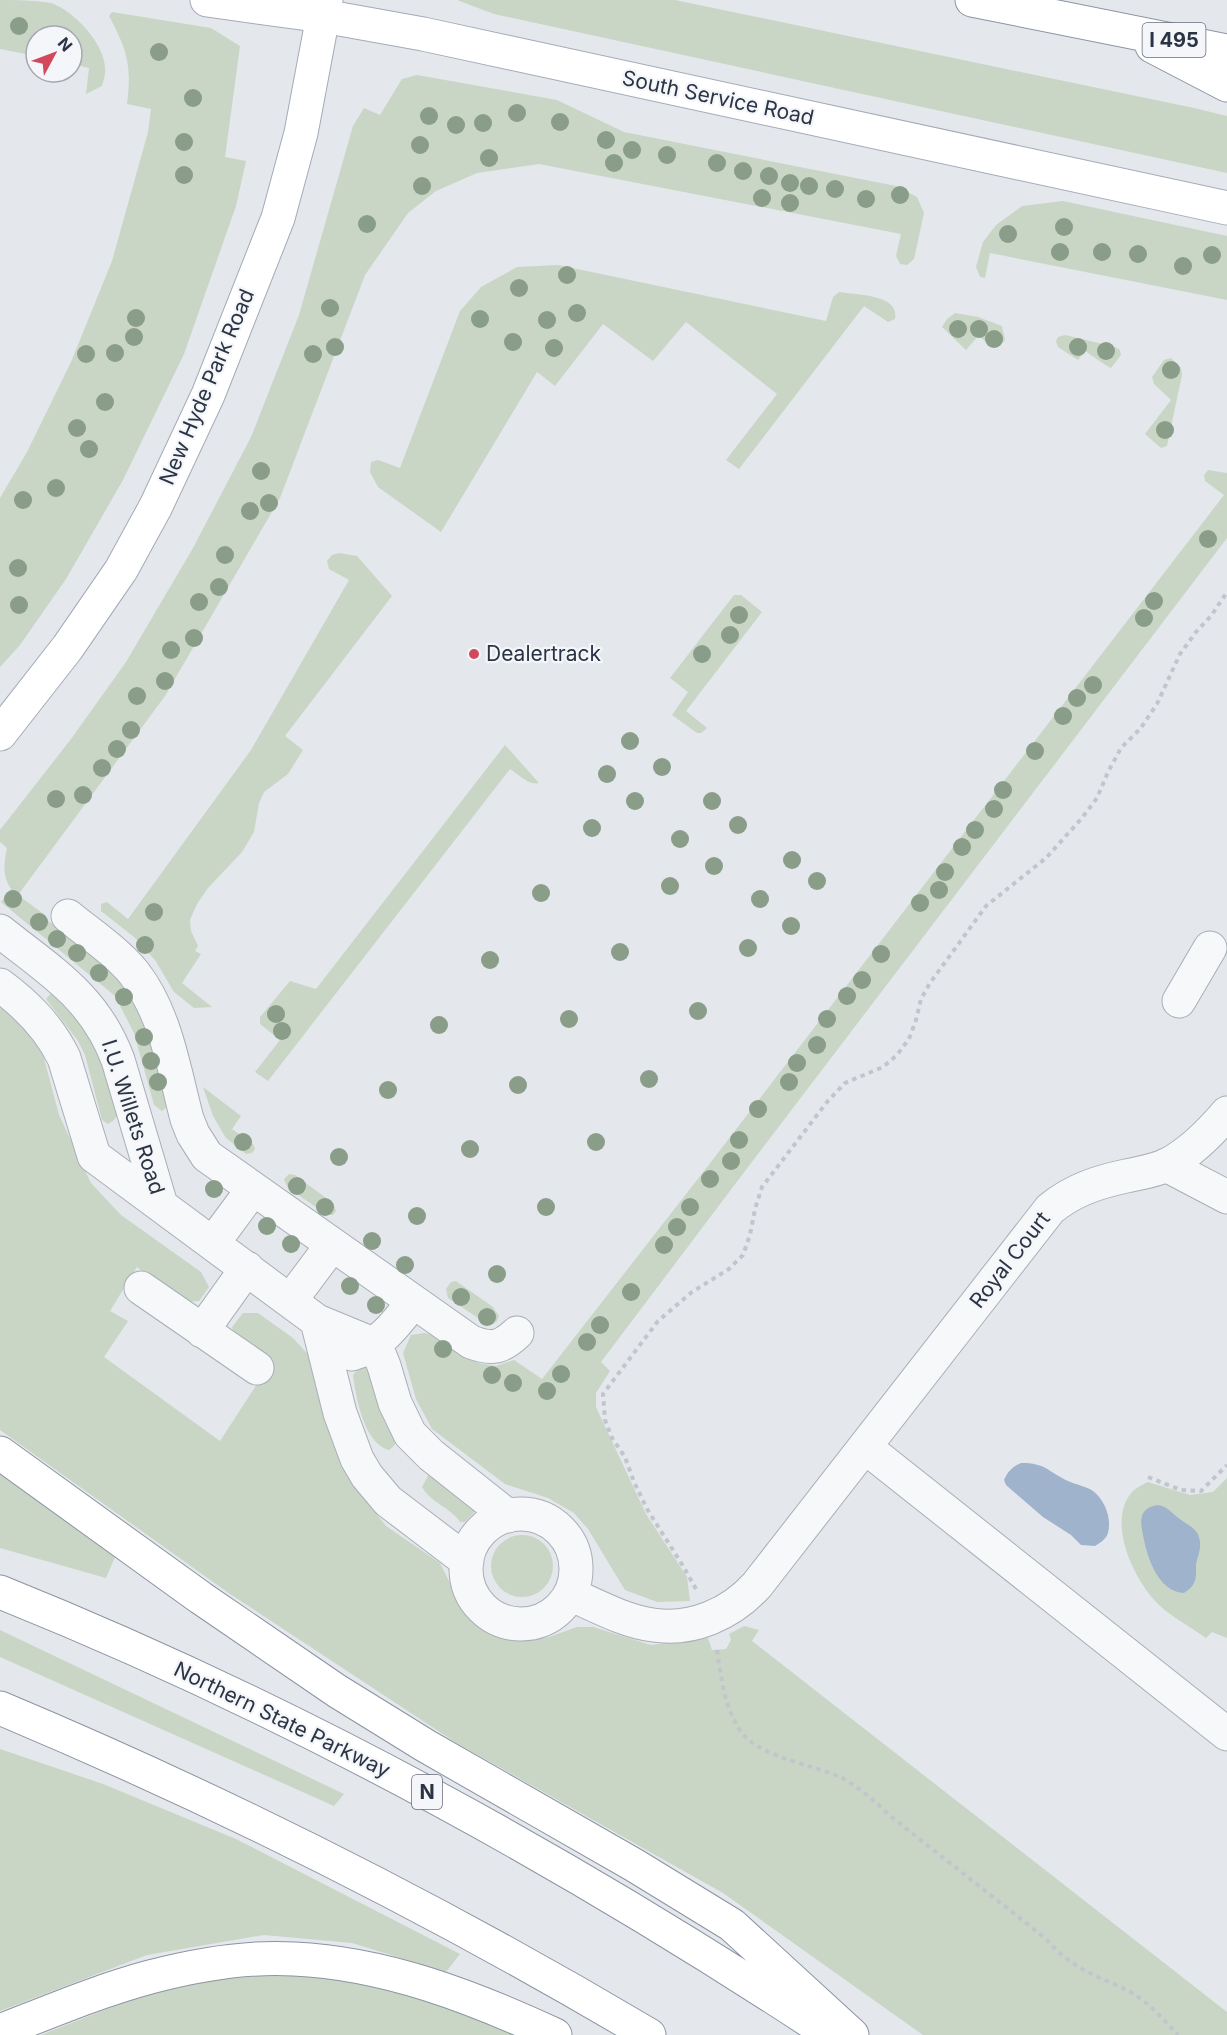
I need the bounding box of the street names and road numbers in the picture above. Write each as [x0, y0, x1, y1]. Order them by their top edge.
road number: I 495 [1142, 23, 1206, 57]
street label: South Service Road [620, 65, 816, 130]
street label: New Hyde Park Road [154, 285, 259, 489]
street label: I.U. Willets Road [97, 1036, 170, 1197]
street label: Royal Court [964, 1206, 1055, 1313]
street label: Northern State Parkway [170, 1656, 394, 1783]
road number: N [412, 1775, 442, 1809]

